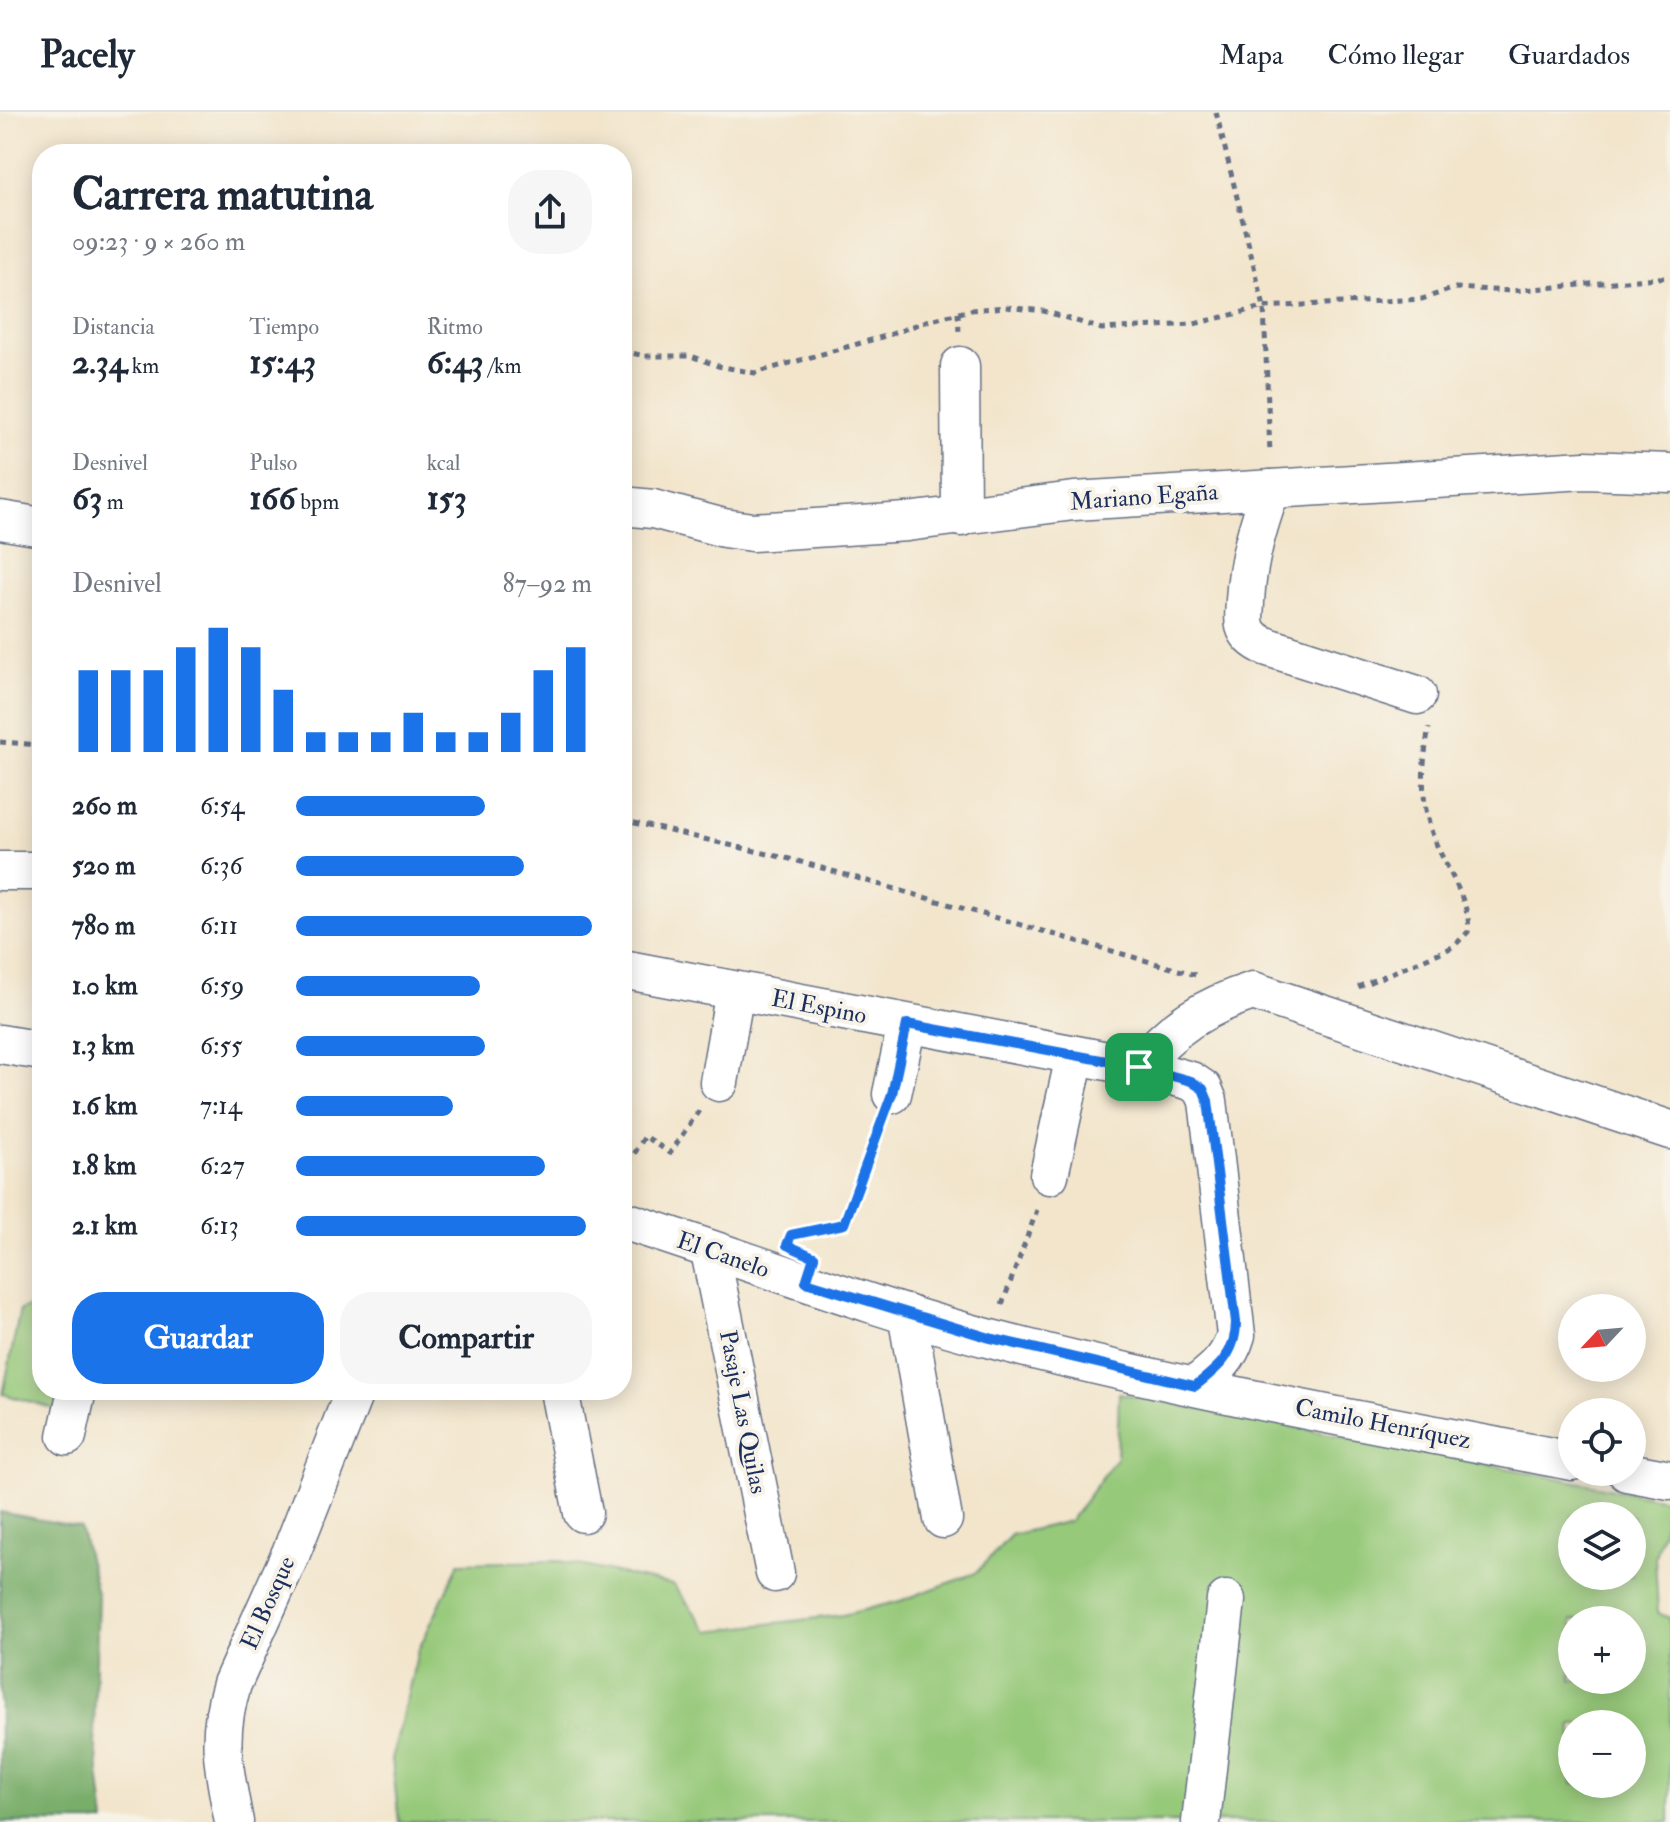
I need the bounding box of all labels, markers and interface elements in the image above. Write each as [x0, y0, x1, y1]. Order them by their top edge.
text: Pacely [40, 31, 134, 79]
text: Mapa [1219, 38, 1283, 73]
text: Cómo llegar [1327, 38, 1464, 73]
text: Guardados [1508, 38, 1630, 73]
text: Carrera matutina [72, 168, 373, 223]
button: share [508, 170, 592, 254]
text: 09:23 · 9 × 260 m [72, 226, 245, 258]
text: Distancia [72, 313, 155, 341]
text: Tiempo [249, 313, 319, 341]
text: Ritmo [427, 313, 483, 341]
text: 2.34 [72, 341, 127, 384]
text: 15:43 [249, 341, 316, 384]
text: 6:43 [427, 341, 484, 384]
text: km [127, 352, 159, 380]
text: /km [484, 352, 521, 380]
text: Desnivel [72, 449, 148, 477]
text: Pulso [249, 449, 297, 477]
text: kcal [427, 449, 460, 477]
street label: Mariano Egaña [1069, 476, 1220, 518]
text: 63 [72, 477, 102, 520]
text: 166 [249, 477, 296, 520]
text: 153 [427, 477, 467, 520]
text: m [102, 488, 124, 516]
text: bpm [296, 488, 339, 516]
text: Desnivel [72, 568, 162, 600]
text: 87–92 m [503, 568, 592, 600]
text: 260 m [72, 790, 137, 822]
text: 6:54 [200, 790, 244, 822]
text: 520 m [72, 850, 135, 882]
text: 6:36 [200, 850, 243, 882]
text: 780 m [72, 910, 135, 942]
text: 6:11 [200, 910, 238, 942]
text: 1.0 km [72, 970, 138, 1002]
text: 6:59 [200, 970, 244, 1002]
street label: El Espino [769, 983, 869, 1031]
text: 1.3 km [72, 1030, 134, 1062]
text: 6:55 [200, 1030, 242, 1062]
pin [1105, 1033, 1173, 1101]
icon: arrive [1117, 1045, 1161, 1089]
text: 1.6 km [72, 1090, 137, 1122]
text: 7:14 [200, 1090, 242, 1122]
text: 1.8 km [72, 1150, 137, 1182]
text: 6:27 [200, 1150, 245, 1182]
text: 2.1 km [72, 1210, 138, 1242]
text: 6:13 [200, 1210, 239, 1242]
street label: El Canelo [673, 1225, 773, 1285]
button: Guardar [72, 1292, 324, 1384]
button: Compartir [340, 1292, 592, 1384]
north arrow [1558, 1294, 1646, 1382]
map controls [1558, 1294, 1646, 1798]
street label: Pasaje Las Quilas [712, 1328, 774, 1496]
street label: Camilo Henríquez [1292, 1392, 1474, 1456]
button: locate [1558, 1398, 1646, 1486]
button: layers [1558, 1502, 1646, 1590]
street label: El Bosque [234, 1551, 302, 1655]
button: + [1558, 1606, 1646, 1694]
button: − [1558, 1710, 1646, 1798]

